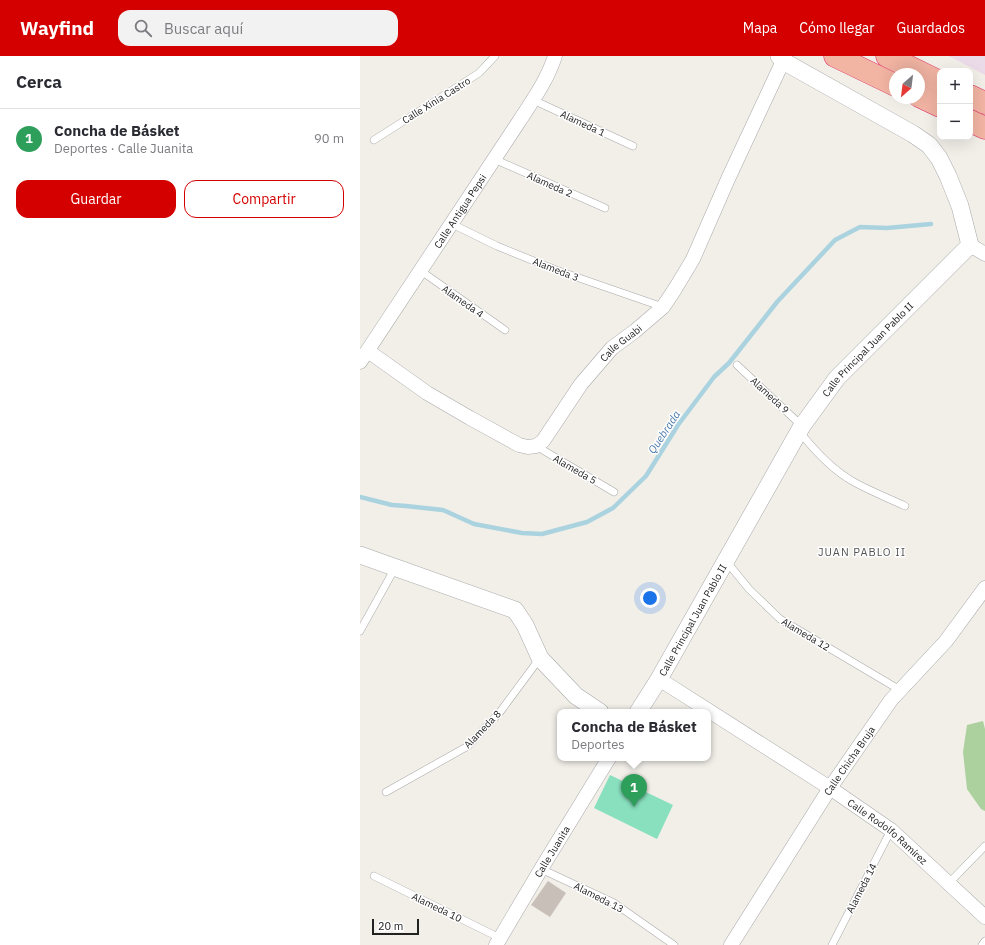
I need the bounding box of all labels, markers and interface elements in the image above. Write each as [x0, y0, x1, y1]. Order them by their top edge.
search box [118, 10, 398, 46]
text: Wayfind [20, 16, 94, 40]
icon: search [132, 17, 154, 39]
text: Buscar aquí [164, 19, 243, 38]
text: Mapa [743, 19, 777, 37]
text: Cómo llegar [799, 19, 874, 37]
text: Guardados [896, 19, 965, 37]
north arrow [889, 68, 925, 104]
map controls [937, 68, 973, 140]
button: + [937, 68, 973, 104]
text: Cerca [16, 71, 62, 93]
street label: Calle Xinia Castro [400, 74, 473, 127]
button: − [937, 104, 973, 140]
street label: Alameda 1 [558, 107, 607, 140]
text: Concha de Básket [54, 121, 180, 140]
text: 1 [25, 130, 33, 147]
text: 90 m [314, 130, 344, 147]
text: Deportes · Calle Juanita [54, 140, 193, 157]
street label: Alameda 2 [525, 169, 574, 200]
street label: Calle Antigua Pepsi [431, 172, 489, 251]
button: Guardar [16, 180, 176, 218]
button: Compartir [184, 180, 344, 218]
street label: Alameda 3 [531, 255, 581, 284]
street label: Alameda 4 [439, 282, 486, 321]
street label: Calle Principal Juan Pablo II [820, 299, 916, 399]
street label: Calle Guabi [597, 322, 645, 364]
street label: Alameda 9 [748, 374, 792, 417]
water label: Quebrada [645, 408, 683, 456]
street label: Alameda 5 [551, 452, 599, 487]
district label: JUAN PABLO II [818, 545, 906, 559]
street label: Calle Principal Juan Pablo II [656, 562, 730, 678]
your location [640, 588, 660, 608]
street label: Alameda 12 [779, 615, 832, 654]
street label: Alameda 8 [461, 707, 504, 751]
popup [557, 709, 711, 761]
text: Concha de Básket [571, 717, 697, 736]
street label: Calle Chicha Bruja [821, 723, 878, 798]
text: Deportes [571, 736, 625, 753]
pin: 1 [621, 774, 647, 807]
street label: Calle Rodolfo Ramírez [845, 796, 930, 868]
street label: Calle Juanita [532, 823, 573, 880]
street label: Alameda 14 [843, 861, 880, 915]
street label: Alameda 13 [572, 879, 626, 916]
street label: Alameda 10 [410, 890, 464, 925]
scale bar [372, 917, 419, 936]
text: 20 m [378, 919, 403, 933]

